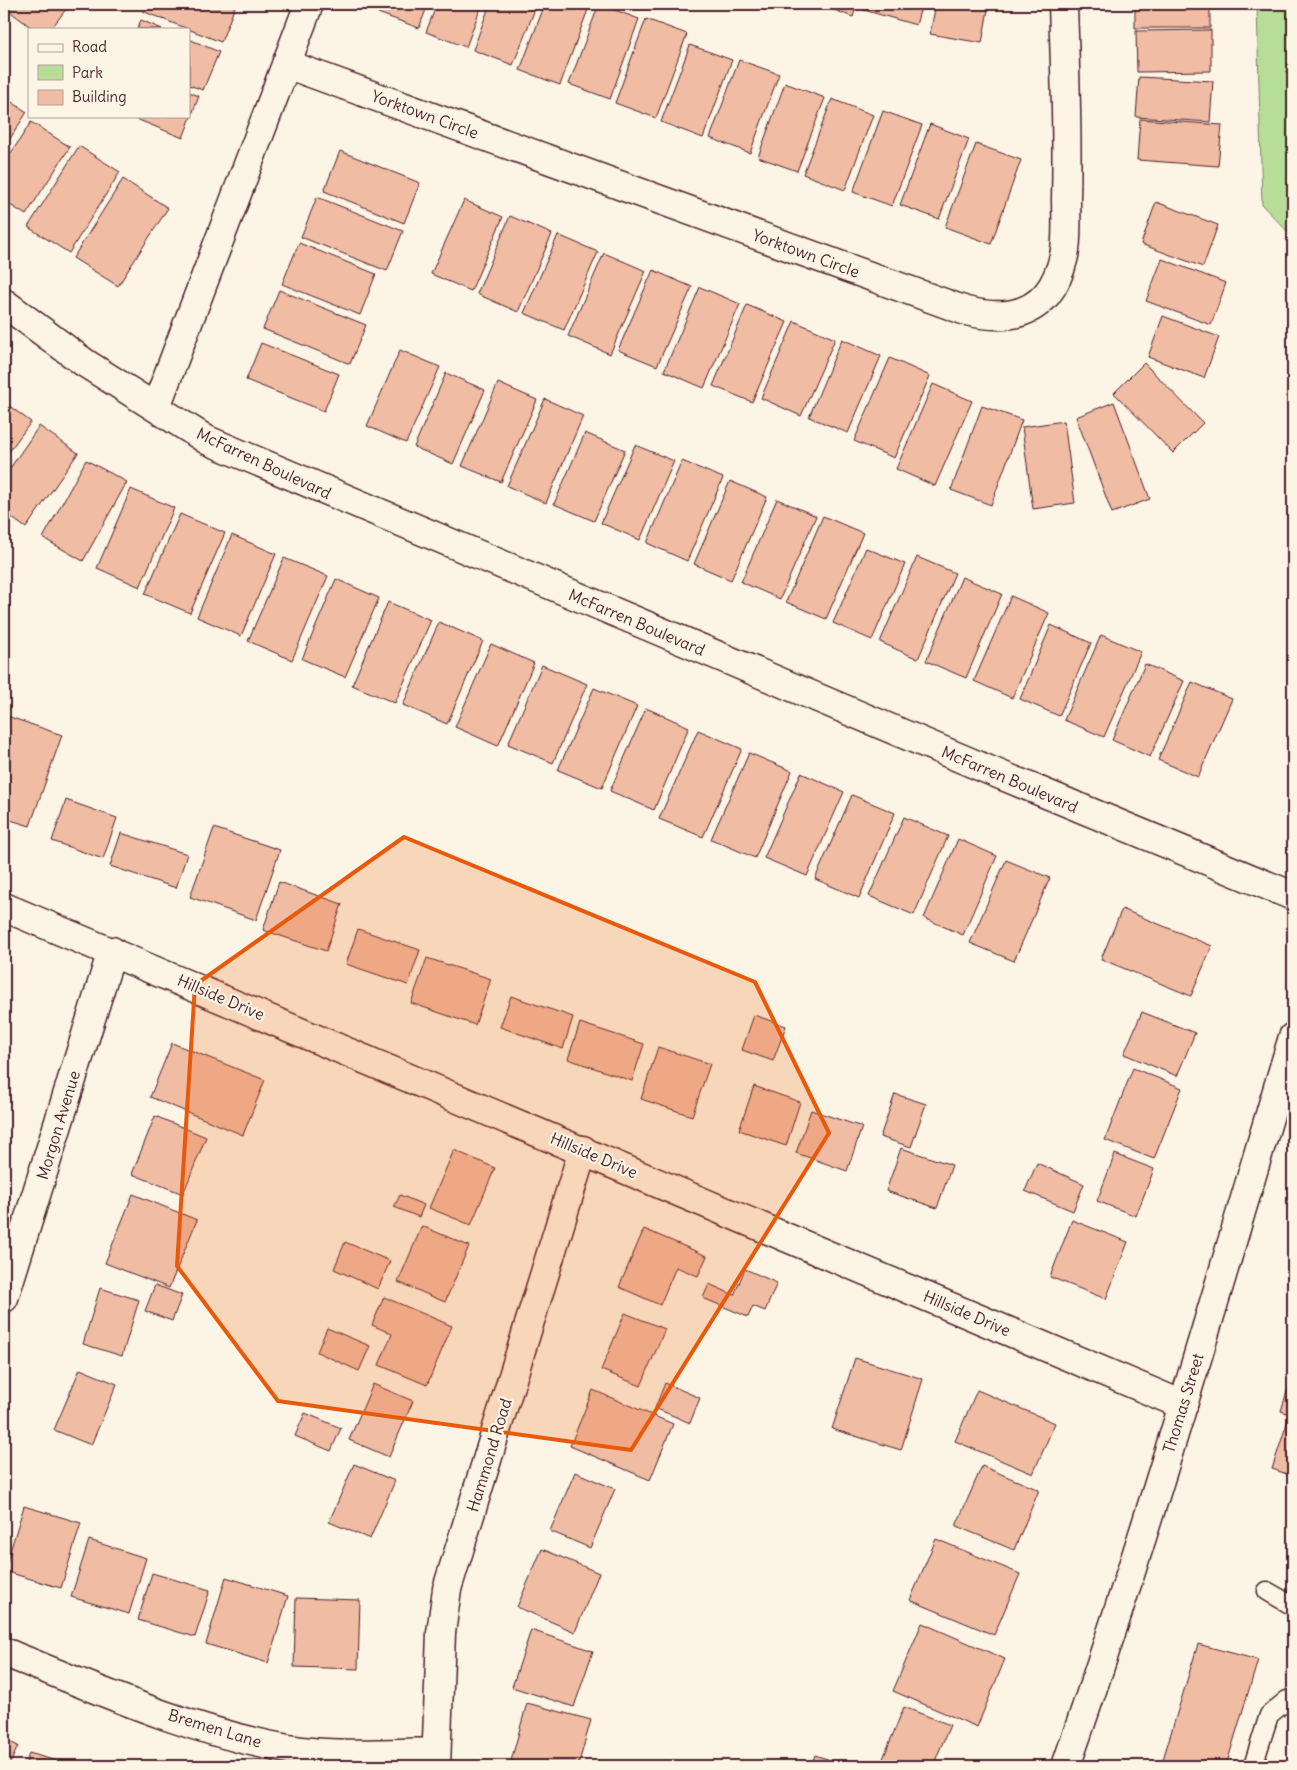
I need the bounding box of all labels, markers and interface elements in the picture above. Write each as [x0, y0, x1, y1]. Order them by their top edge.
legend [28, 28, 190, 118]
text: Road [72, 37, 107, 56]
text: Park [72, 63, 103, 82]
street label: Yorktown Circle [369, 85, 481, 143]
text: Building [72, 87, 127, 106]
street label: Yorktown Circle [750, 224, 862, 282]
street label: McFarren Boulevard [193, 423, 335, 503]
street label: McFarren Boulevard [566, 584, 708, 660]
street label: McFarren Boulevard [939, 741, 1081, 817]
street label: Hillside Drive [174, 970, 268, 1024]
street label: Morgon Avenue [32, 1068, 84, 1182]
street label: Hillside Drive [547, 1128, 641, 1182]
street label: Hillside Drive [920, 1286, 1014, 1340]
street label: Thomas Street [1158, 1350, 1208, 1455]
street label: Hammond Road [462, 1396, 516, 1514]
street label: Bremen Lane [166, 1704, 264, 1752]

